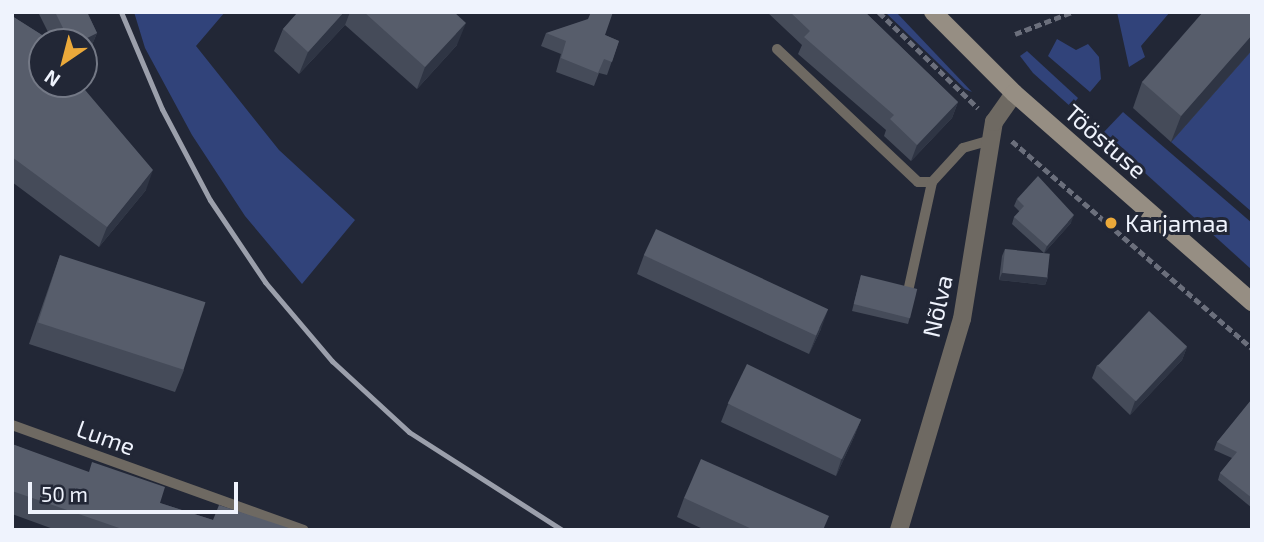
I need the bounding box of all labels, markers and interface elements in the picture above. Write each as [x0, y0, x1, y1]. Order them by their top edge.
north arrow [28, 28, 98, 98]
text: N [40, 66, 64, 92]
street label: Tööstuse [1059, 98, 1153, 184]
place label: Karjamaa [1125, 209, 1229, 237]
marker: Karjamaa [1103, 215, 1119, 231]
street label: Nõlva [916, 272, 958, 340]
street label: Lume [73, 413, 139, 461]
scale bar [32, 468, 242, 512]
text: 50 m [41, 481, 88, 506]

